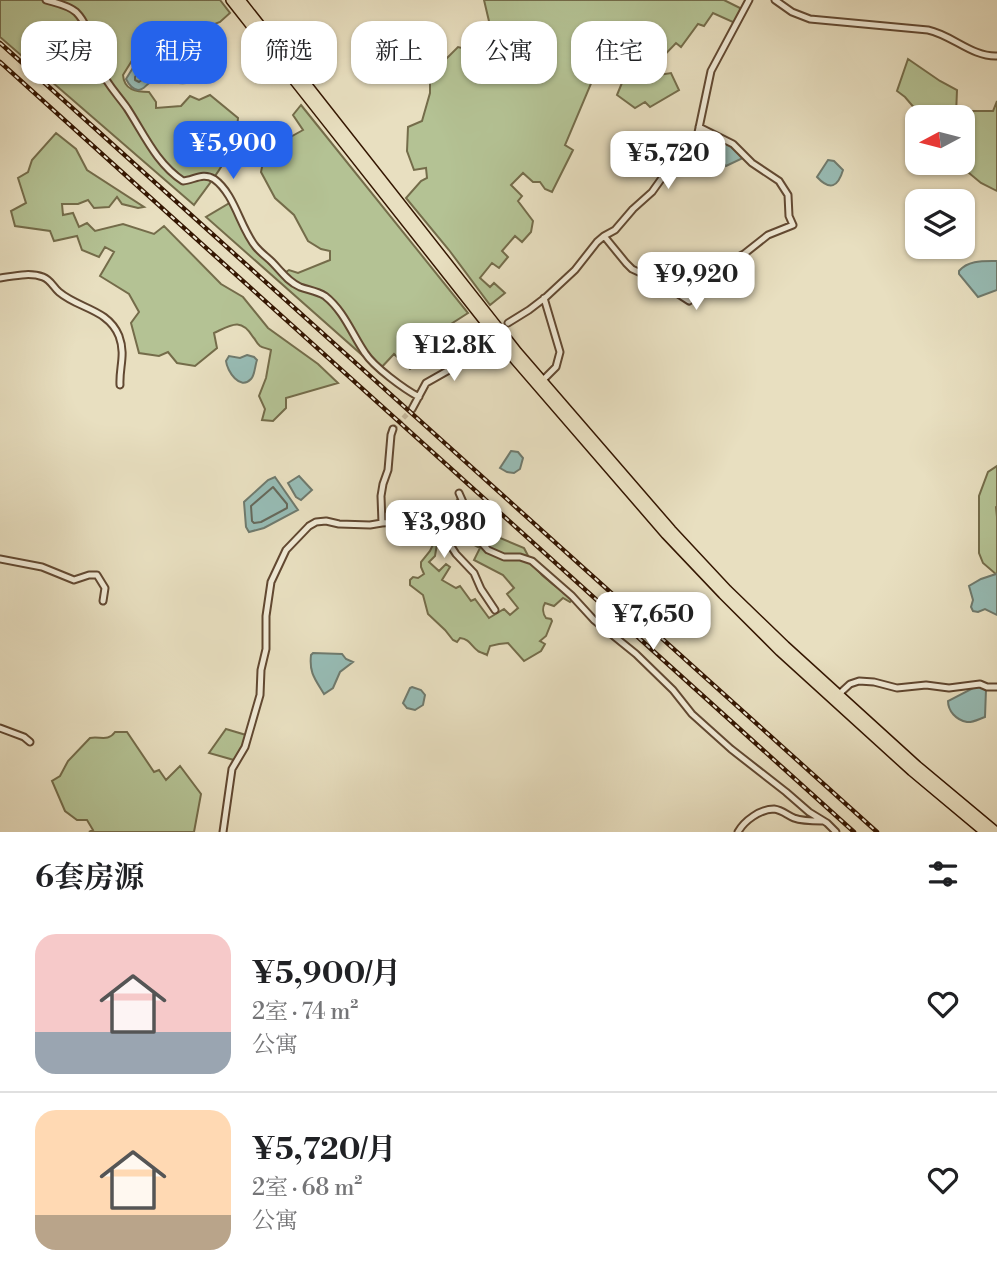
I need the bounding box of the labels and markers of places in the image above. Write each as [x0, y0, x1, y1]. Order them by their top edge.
pin: ¥5,900 [176, 122, 290, 181]
pin: ¥5,720 [611, 132, 725, 191]
pin: ¥9,920 [639, 252, 753, 312]
pin: ¥12.8K [397, 324, 511, 383]
pin: ¥3,980 [387, 500, 501, 560]
pin: ¥7,650 [596, 592, 710, 652]

